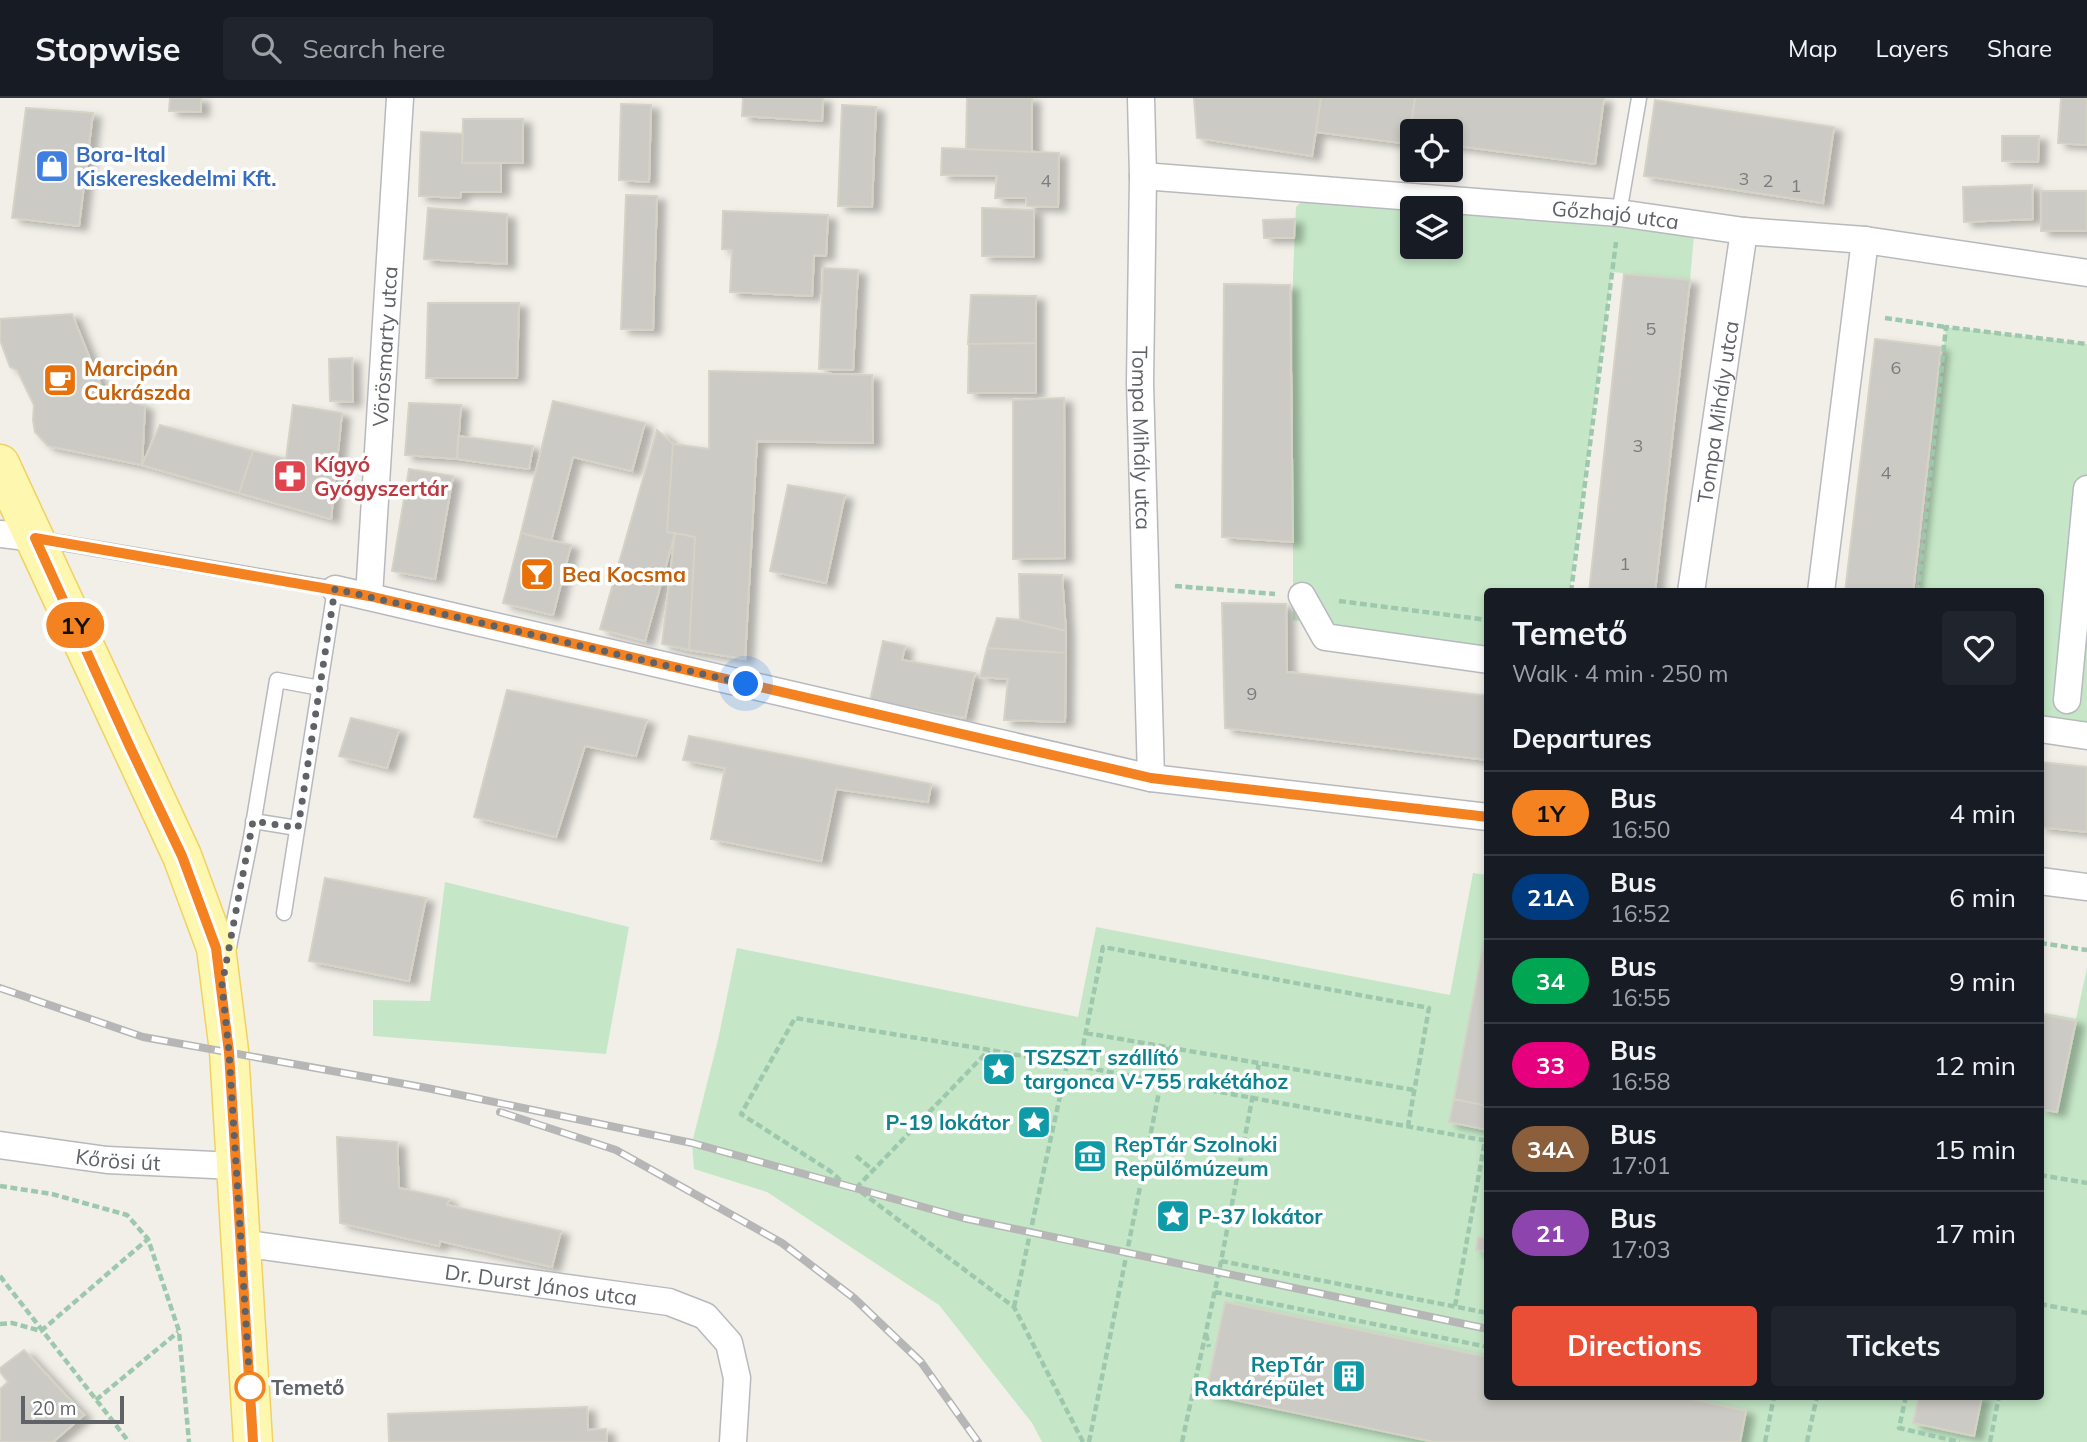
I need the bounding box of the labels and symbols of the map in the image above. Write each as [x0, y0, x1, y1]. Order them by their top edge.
place label: Bora-Ital Kiskereskedelmi Kft. [76, 141, 276, 191]
shop icon: Bora-Ital Kiskereskedelmi Kft. [33, 147, 71, 185]
house number: 3 [1739, 167, 1749, 190]
house number: 4 [1041, 169, 1052, 192]
house number: 2 [1763, 169, 1773, 192]
house number: 1 [1791, 174, 1801, 197]
street label: Gőzhajó utca [1551, 195, 1681, 234]
street label: Vörösmarty utca [367, 265, 403, 428]
house number: 5 [1646, 317, 1657, 340]
street label: Tompa Mihály utca [1691, 319, 1744, 505]
street label: Tompa Mihály utca [1127, 346, 1157, 530]
place label: Marcipán Cukrászda [84, 355, 191, 405]
house number: 6 [1891, 356, 1901, 379]
cafe icon: Marcipán Cukrászda [41, 361, 79, 399]
house number: 3 [1633, 434, 1643, 457]
place label: Kígyó Gyógyszertár [314, 451, 449, 501]
pharmacy icon: Kígyó Gyógyszertár [271, 457, 309, 495]
house number: 4 [1881, 461, 1892, 484]
house number: 1 [1620, 552, 1630, 575]
bar icon: Bea Kocsma [518, 555, 556, 593]
place label: Bea Kocsma [562, 561, 686, 587]
line badge: 1Y [43, 602, 106, 648]
your location [728, 666, 763, 701]
house number: 9 [1247, 682, 1257, 705]
place label: TSZSZT szállító targonca V-755 rakétához [1024, 1044, 1288, 1094]
place icon: TSZSZT szállító targonca V-755 rakétához [980, 1050, 1018, 1088]
place icon: P-19 lokátor [1015, 1103, 1053, 1141]
place label: P-19 lokátor [885, 1109, 1011, 1135]
place label: RepTár Szolnoki Repülőmúzeum [1114, 1131, 1277, 1181]
museum icon: RepTár Szolnoki Repülőmúzeum [1071, 1137, 1109, 1175]
street label: Kőrösi út [74, 1143, 161, 1175]
place icon: P-37 lokátor [1154, 1197, 1192, 1235]
place label: P-37 lokátor [1198, 1203, 1323, 1229]
street label: Dr. Durst János utca [443, 1258, 639, 1310]
place label: RepTár Raktárépület [1194, 1351, 1325, 1401]
building icon: RepTár Raktárépület [1330, 1357, 1368, 1395]
marker: Temető [235, 1372, 265, 1402]
place label: Temető [271, 1374, 345, 1400]
scale bar [21, 1393, 124, 1425]

